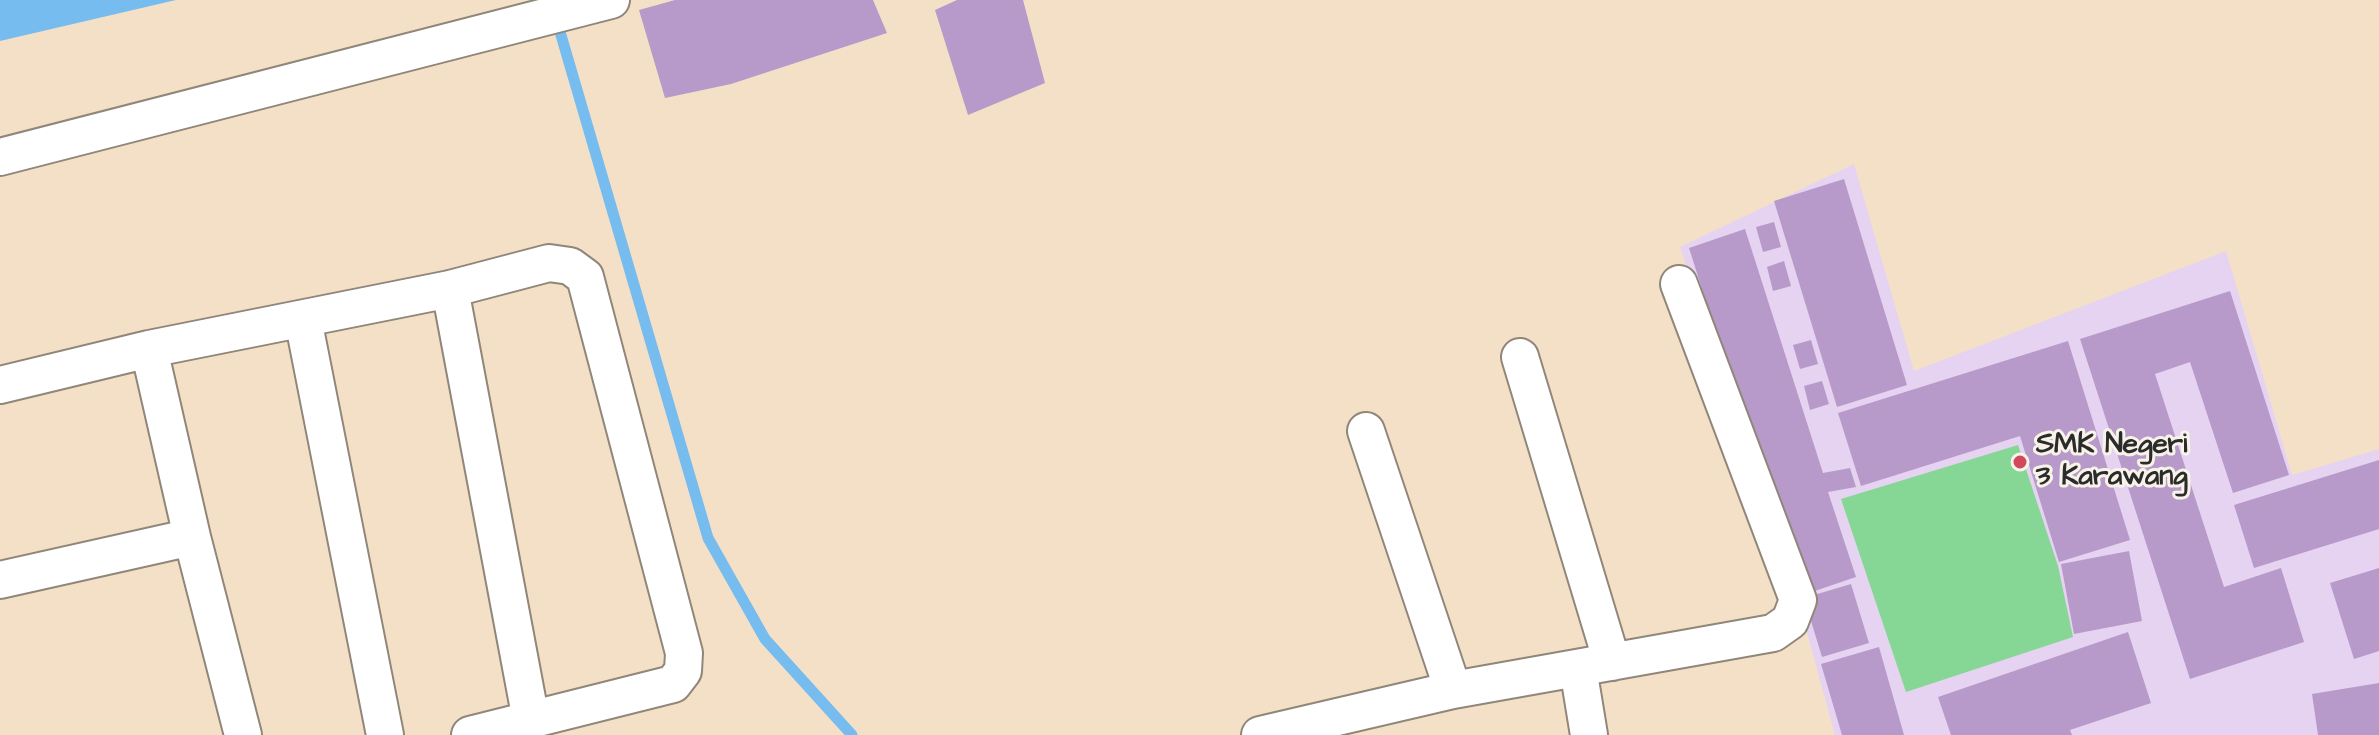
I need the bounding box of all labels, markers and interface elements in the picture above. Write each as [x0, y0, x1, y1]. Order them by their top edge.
place label: SMK Negeri 3 Karawang [2036, 429, 2188, 495]
marker: SMK Negeri 3 Karawang [2011, 453, 2029, 471]

